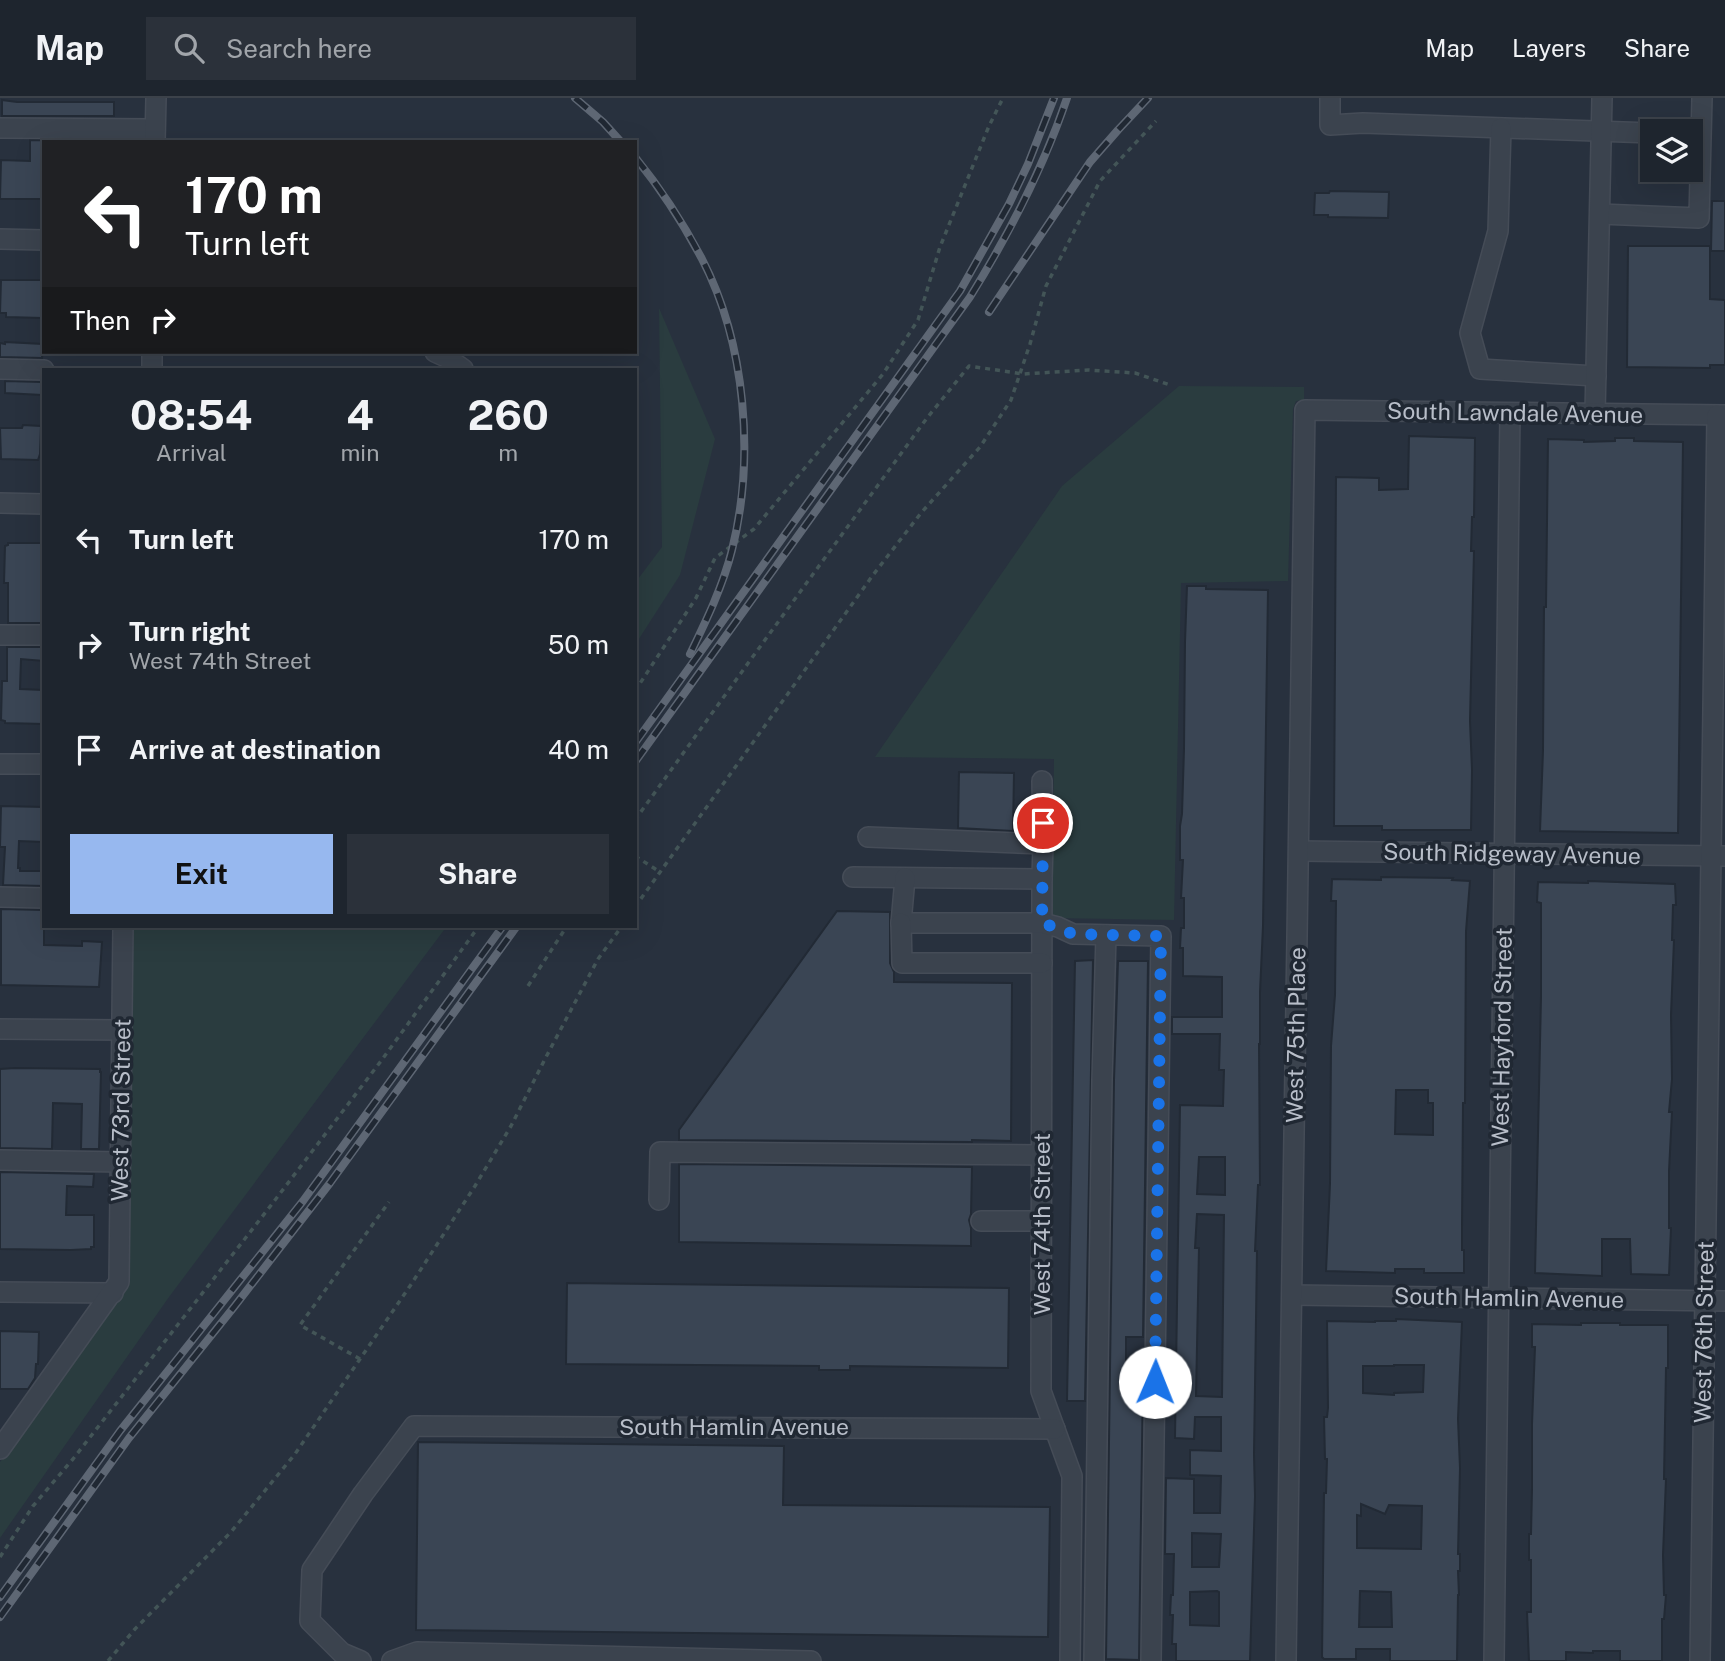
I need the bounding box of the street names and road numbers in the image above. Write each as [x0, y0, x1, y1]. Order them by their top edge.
street label: South Lawndale Avenue [1387, 397, 1643, 428]
street label: South Ridgeway Avenue [1383, 838, 1641, 869]
street label: West Hayford Street [1486, 927, 1517, 1147]
street label: West 75th Place [1280, 947, 1311, 1123]
street label: West 73rd Street [105, 1018, 136, 1202]
street label: West 74th Street [1028, 1133, 1055, 1315]
street label: West 76th Street [1688, 1241, 1719, 1423]
street label: South Hamlin Avenue [1394, 1282, 1624, 1313]
street label: South Hamlin Avenue [619, 1413, 849, 1440]

